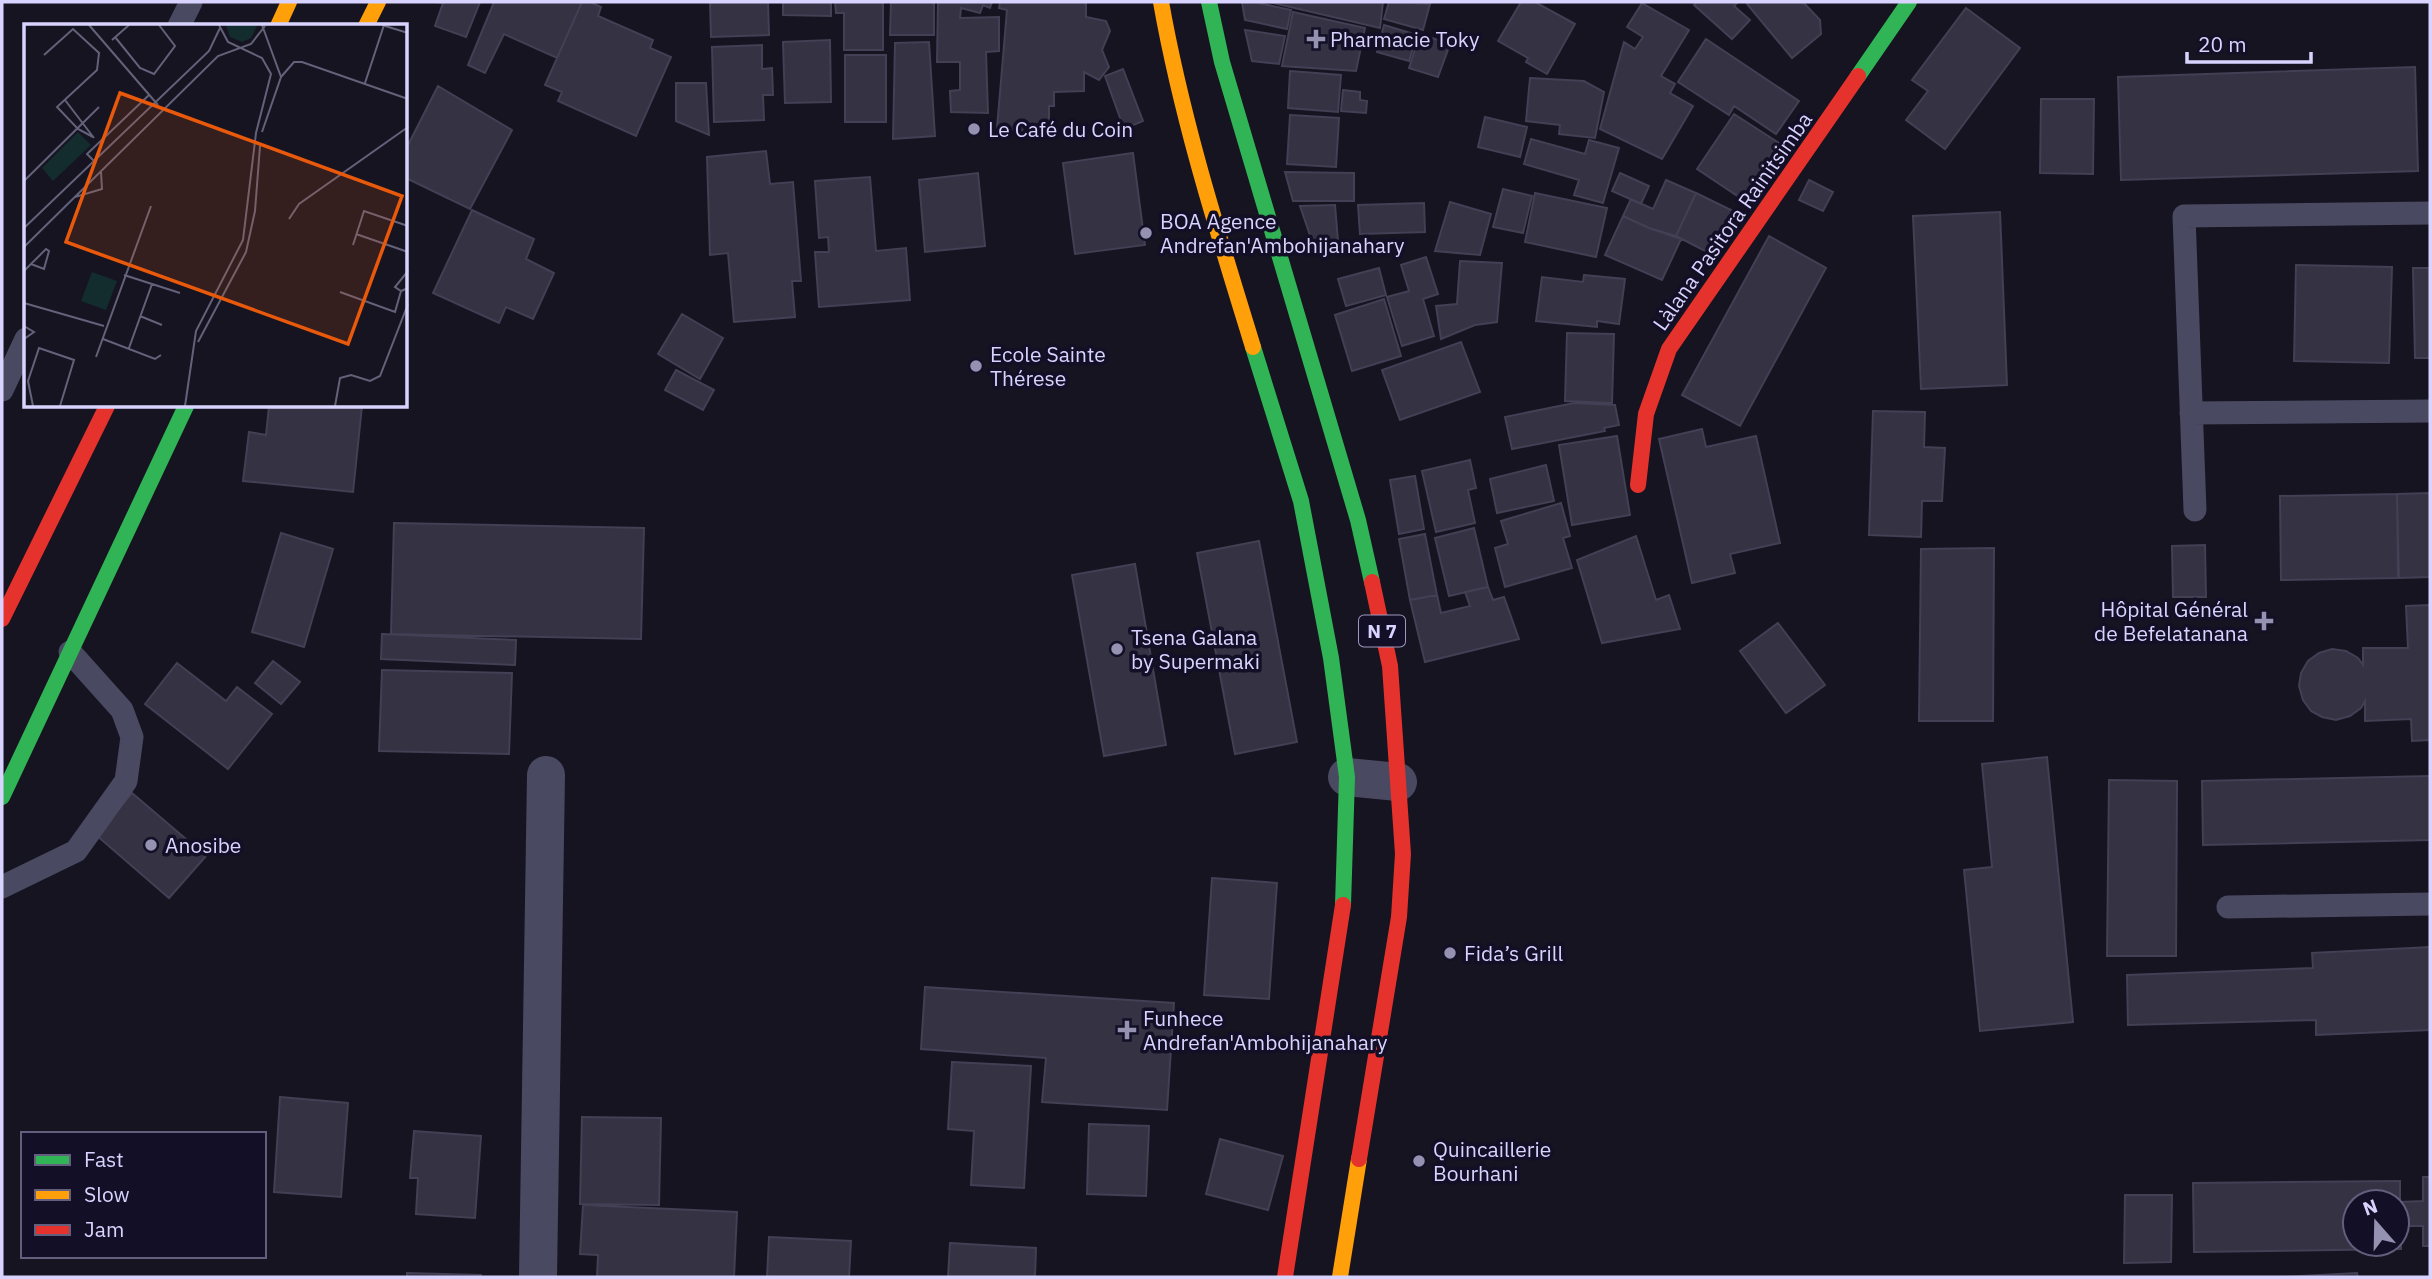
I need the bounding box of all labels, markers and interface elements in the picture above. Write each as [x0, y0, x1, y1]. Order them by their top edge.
scale bar [2187, 21, 2311, 65]
inset map [24, 24, 408, 408]
place label: Pharmacie Toky [1330, 25, 1480, 53]
text: 20 m [2198, 30, 2247, 58]
marker: Pharmacie Toky [1308, 31, 1324, 47]
street label: Làlana Pasitora Rainitsimba [1646, 106, 1818, 336]
place label: Le Café du Coin [988, 115, 1133, 143]
marker: Le Café du Coin [966, 121, 982, 137]
place label: BOA Agence Andrefan'Ambohijanahary [1160, 207, 1405, 259]
marker: BOA Agence Andrefan'Ambohijanahary [1138, 225, 1154, 241]
place label: Ecole Sainte Thérese [990, 340, 1106, 392]
marker: Ecole Sainte Thérese [968, 358, 984, 374]
place label: Hôpital Général de Befelatanana [2094, 595, 2248, 647]
marker: Hôpital Général de Befelatanana [2254, 611, 2274, 631]
road number: N 7 [1359, 616, 1405, 646]
place label: Tsena Galana by Supermaki [1131, 623, 1260, 675]
marker: Tsena Galana by Supermaki [1109, 641, 1125, 657]
place label: Anosibe [165, 831, 241, 859]
marker: Anosibe [143, 837, 159, 853]
place label: Fida’s Grill [1464, 939, 1563, 967]
marker: Fida’s Grill [1442, 945, 1458, 961]
place label: Funhece Andrefan'Ambohijanahary [1143, 1004, 1388, 1056]
marker: Funhece Andrefan'Ambohijanahary [1117, 1020, 1137, 1040]
legend [21, 1132, 266, 1258]
place label: Quincaillerie Bourhani [1433, 1135, 1551, 1187]
text: Fast [84, 1145, 124, 1173]
marker: Quincaillerie Bourhani [1411, 1153, 1427, 1169]
text: Slow [84, 1180, 130, 1208]
north arrow [2341, 1188, 2411, 1258]
text: N [2360, 1193, 2381, 1221]
text: Jam [84, 1215, 124, 1243]

